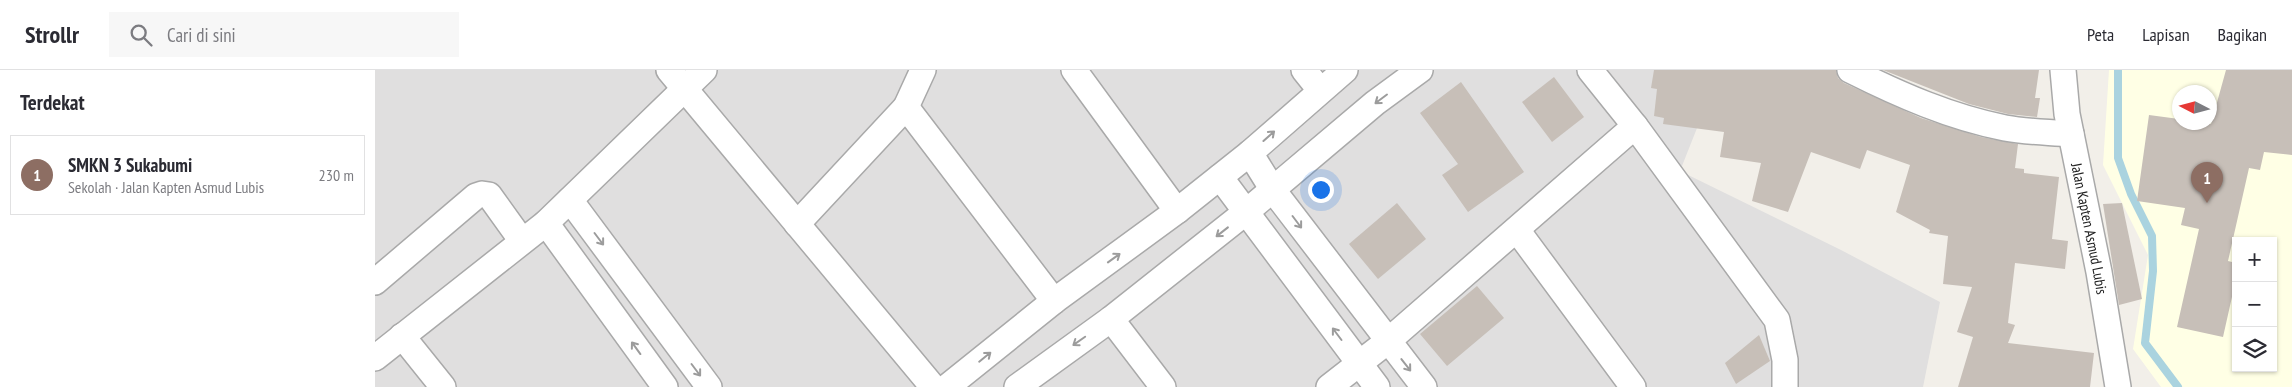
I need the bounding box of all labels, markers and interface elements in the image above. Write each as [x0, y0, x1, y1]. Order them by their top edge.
search box [109, 12, 459, 57]
text: Strollr [25, 19, 79, 50]
icon: search [127, 21, 155, 49]
text: Cari di sini [167, 23, 236, 47]
text: Peta [2087, 23, 2114, 46]
text: Lapisan [2142, 23, 2190, 46]
text: Bagikan [2218, 23, 2267, 46]
north arrow [2172, 85, 2217, 130]
text: Terdekat [20, 89, 85, 116]
one-way arrow [1375, 94, 1388, 105]
one-way arrow [1262, 130, 1275, 141]
text: SMKN 3 Sukabumi [68, 153, 192, 177]
street label: Jalan Kapten Asmud Lubis [2067, 160, 2112, 296]
pin: 1 [2191, 162, 2223, 203]
text: 1 [33, 165, 41, 185]
text: 230 m [319, 165, 354, 185]
text: Sekolah · Jalan Kapten Asmud Lubis [68, 177, 264, 197]
your location [1308, 177, 1334, 203]
one-way arrow [1292, 215, 1302, 229]
one-way arrow [1215, 226, 1228, 237]
one-way arrow [594, 232, 604, 246]
map controls [2232, 237, 2277, 372]
button: + [2232, 237, 2277, 282]
one-way arrow [1107, 252, 1120, 263]
button: − [2232, 282, 2277, 327]
one-way arrow [1332, 327, 1342, 341]
button: layers [2232, 327, 2277, 372]
one-way arrow [1072, 336, 1086, 346]
one-way arrow [631, 341, 641, 355]
one-way arrow [978, 351, 991, 362]
one-way arrow [1401, 358, 1412, 371]
one-way arrow [691, 363, 701, 377]

